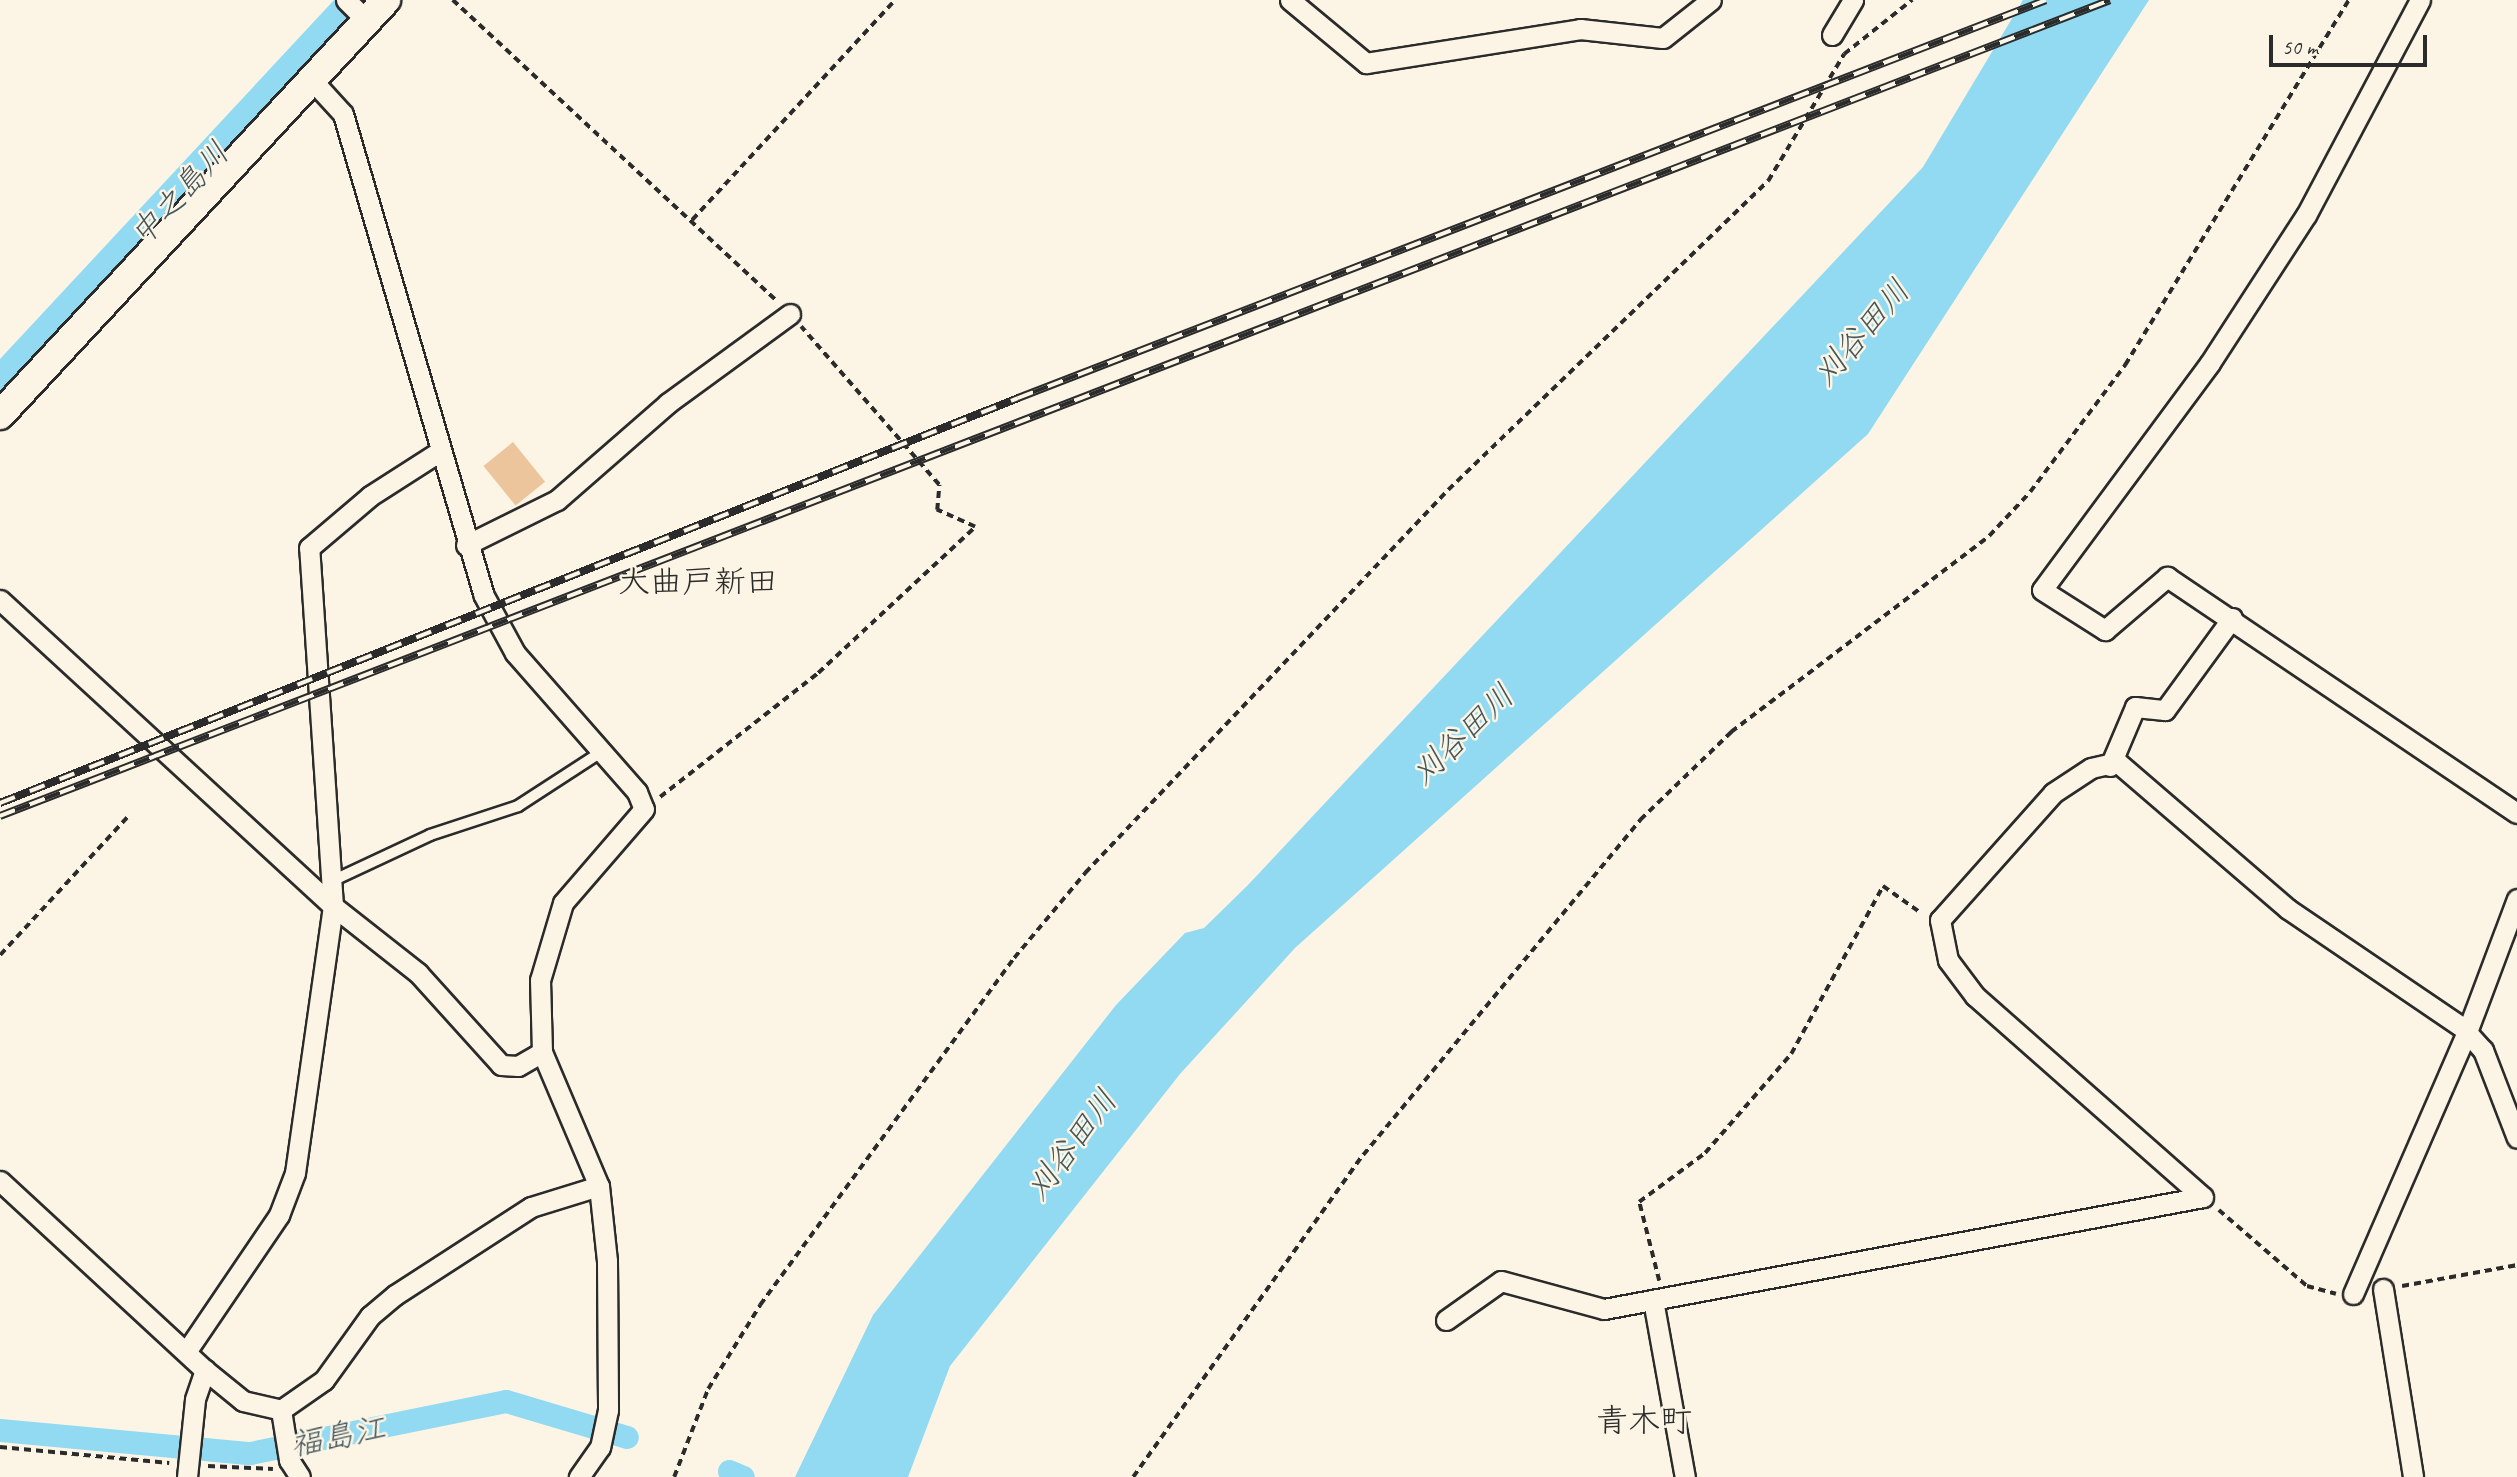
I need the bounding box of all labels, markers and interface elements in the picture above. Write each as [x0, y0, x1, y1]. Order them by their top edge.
scale bar [2272, 21, 2430, 65]
text: 50 m [2282, 34, 2318, 60]
water label: 中之島川 [122, 134, 238, 254]
water label: 刈谷田川 [1806, 272, 1918, 394]
district label: 大曲戸新田 [618, 563, 778, 601]
water label: 刈谷田川 [1404, 677, 1522, 793]
water label: 刈谷田川 [1018, 1082, 1126, 1208]
district label: 青木町 [1596, 1402, 1692, 1440]
water label: 福島江 [287, 1409, 389, 1465]

